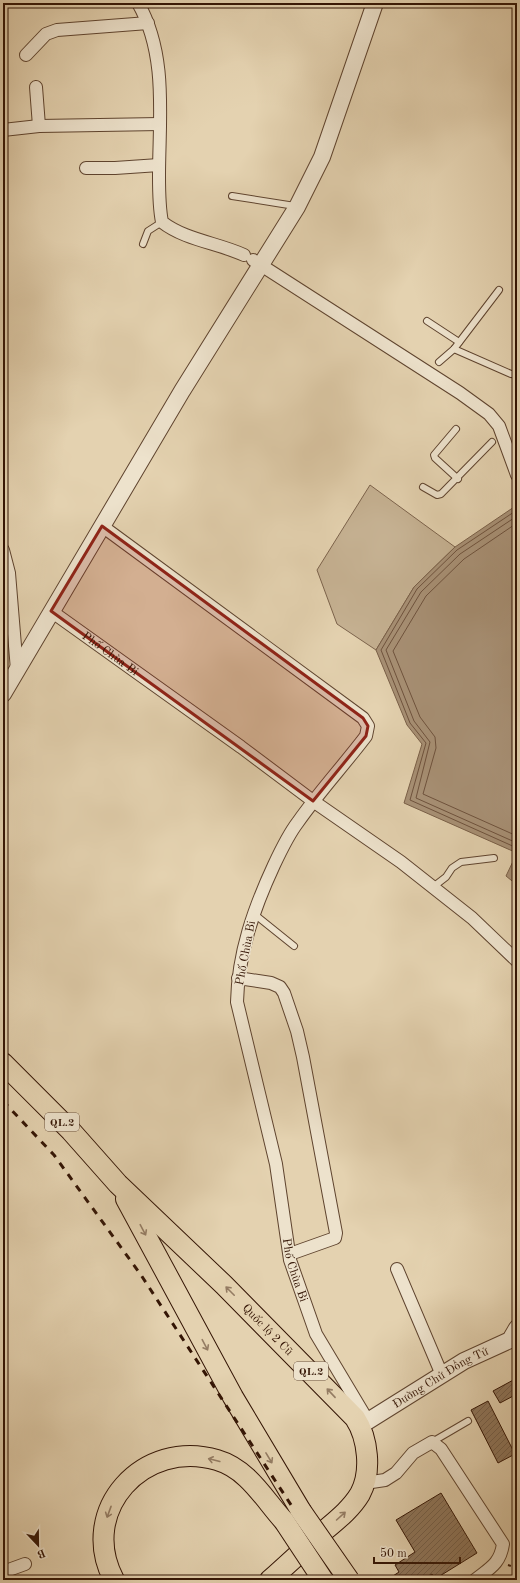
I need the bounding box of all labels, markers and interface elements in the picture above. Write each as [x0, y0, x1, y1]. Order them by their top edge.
street label: Phố Chùa Bi [80, 630, 140, 678]
street label: Phố Chùa Bi [233, 920, 258, 987]
road number: QL.2 [45, 1113, 79, 1131]
one-way arrow [140, 1224, 147, 1236]
street label: Phố Chùa Bi [280, 1237, 309, 1304]
one-way arrow [225, 1286, 235, 1296]
street label: Quốc lộ 2 Cũ [239, 1302, 295, 1359]
one-way arrow [201, 1339, 209, 1351]
street label: Đường Chử Đồng Tử [391, 1346, 491, 1411]
road number: QL.2 [294, 1362, 328, 1380]
one-way arrow [327, 1388, 336, 1398]
one-way arrow [265, 1452, 273, 1464]
one-way arrow [208, 1456, 221, 1463]
one-way arrow [104, 1506, 112, 1518]
one-way arrow [335, 1512, 346, 1521]
north arrow [18, 1525, 58, 1565]
scale bar [374, 1539, 460, 1565]
text: B [35, 1546, 47, 1560]
text: 50 m [380, 1547, 407, 1560]

